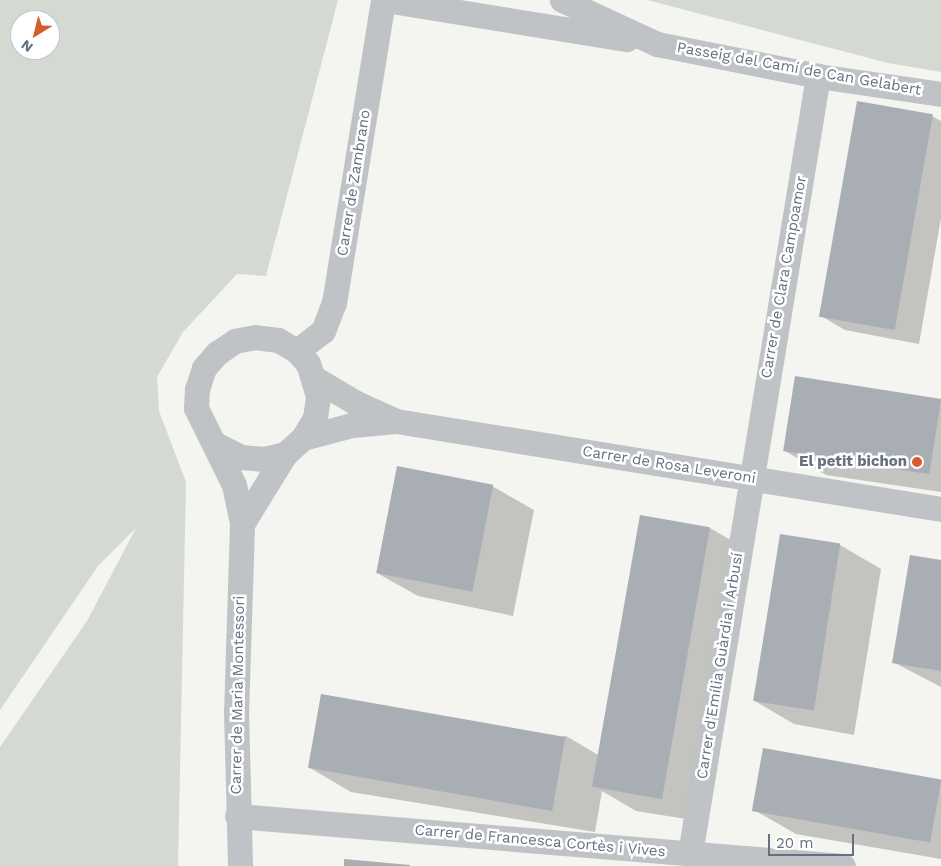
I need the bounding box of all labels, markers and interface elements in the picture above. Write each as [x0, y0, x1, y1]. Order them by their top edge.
north arrow [10, 10, 60, 60]
text: N [18, 37, 36, 56]
street label: Passeig del Camí de Can Gelabert [675, 39, 923, 99]
street label: Carrer de Zambrano [334, 108, 374, 258]
street label: Carrer de Clara Campoamor [757, 174, 811, 380]
street label: Carrer de Rosa Leveroni [581, 442, 757, 488]
place label: El petit bichon [799, 453, 907, 471]
marker: El petit bichon [911, 456, 923, 468]
street label: Carrer d'Emília Guàrdia i Arbusí [693, 551, 747, 781]
street label: Carrer de Maria Montessori [227, 595, 249, 795]
street label: Carrer de Francesca Cortès i Vives [413, 821, 667, 861]
scale bar [771, 824, 857, 856]
text: 20 m [776, 834, 814, 852]

